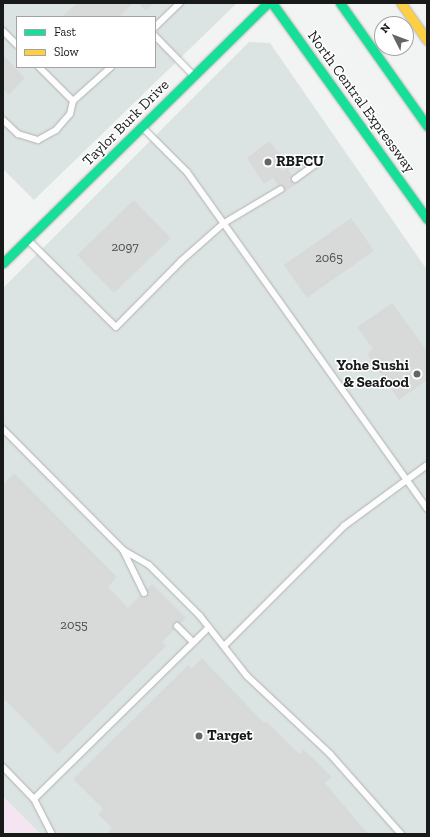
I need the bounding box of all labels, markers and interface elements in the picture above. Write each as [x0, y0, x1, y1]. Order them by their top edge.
legend [16, 16, 156, 68]
north arrow [374, 16, 414, 56]
text: Fast [54, 25, 76, 39]
street label: North Central Expressway [303, 27, 419, 177]
text: Slow [54, 45, 79, 59]
street label: Taylor Burk Drive [79, 76, 173, 170]
place label: RBFCU [276, 153, 324, 171]
marker: RBFCU [263, 157, 273, 167]
house number: 2097 [111, 239, 139, 255]
house number: 2065 [315, 250, 343, 266]
place label: Yohe Sushi & Seafood [337, 356, 409, 391]
marker: Yohe Sushi & Seafood [412, 369, 422, 379]
house number: 2055 [60, 617, 88, 633]
place label: Target [207, 727, 253, 745]
marker: Target [194, 731, 204, 741]

